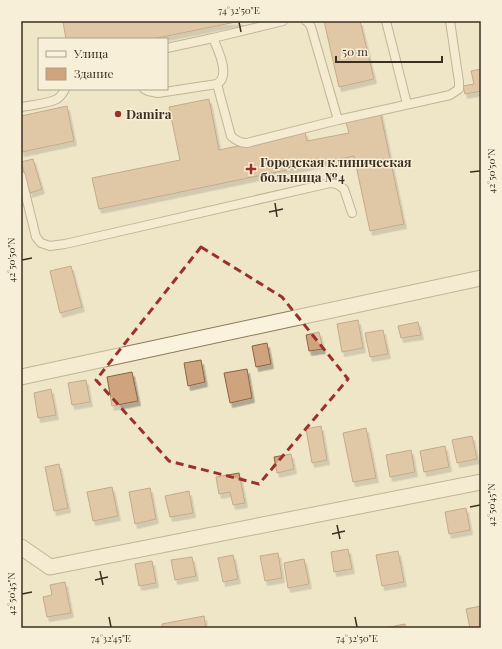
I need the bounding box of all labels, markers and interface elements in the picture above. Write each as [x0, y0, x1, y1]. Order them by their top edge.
text: 74°32'50"E [218, 3, 260, 17]
legend [38, 38, 168, 90]
scale bar [336, 38, 442, 64]
text: 50 m [342, 43, 368, 59]
text: Улица [73, 45, 108, 61]
text: Здание [74, 65, 114, 81]
place label: Damira [126, 105, 172, 122]
marker: Damira [113, 109, 123, 119]
text: 42°50'50"N [484, 149, 498, 193]
place label: Городская клиническая больница №4 [260, 153, 412, 185]
marker: Городская клиническая больница №4 [245, 163, 257, 175]
text: 42°50'50"N [4, 238, 18, 282]
text: 42°50'45"N [484, 483, 498, 527]
text: 42°50'45"N [4, 572, 18, 616]
text: 74°32'45"E [91, 631, 131, 645]
text: 74°32'50"E [336, 631, 378, 645]

